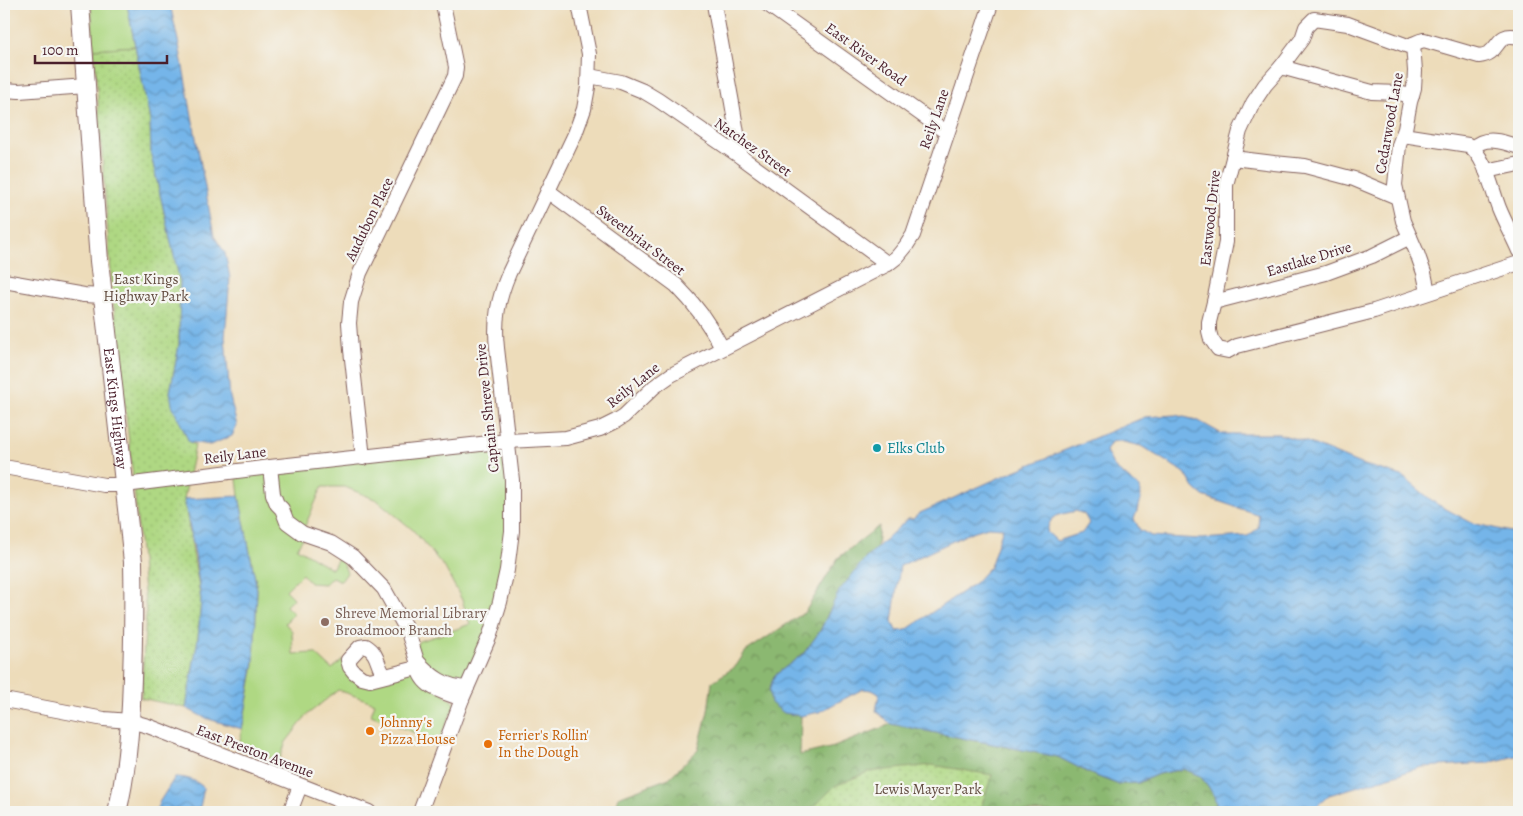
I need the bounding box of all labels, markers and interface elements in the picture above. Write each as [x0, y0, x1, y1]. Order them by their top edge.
street label: East River Road [821, 18, 911, 91]
scale bar [35, 32, 168, 64]
text: 100 m [42, 40, 79, 60]
street label: Cedarwood Lane [1370, 70, 1408, 175]
street label: Reily Lane [914, 86, 954, 152]
street label: Natchez Street [710, 113, 796, 181]
street label: Eastwood Drive [1195, 169, 1225, 267]
street label: Audubon Place [340, 174, 398, 265]
street label: Sweetbriar Street [592, 200, 690, 280]
street label: Eastlake Drive [1264, 237, 1354, 281]
park label: East Kings Highway Park [103, 269, 189, 306]
street label: Captain Shreve Drive [470, 342, 504, 473]
street label: East Kings Highway [99, 346, 132, 471]
street label: Reily Lane [602, 357, 664, 412]
place label: Elks Club [887, 438, 945, 458]
street label: Reily Lane [203, 441, 268, 469]
marker: Elks Club [871, 442, 883, 454]
place label: Shreve Memorial Library Broadmoor Branch [335, 603, 487, 640]
marker: Shreve Memorial Library Broadmoor Branch [319, 616, 331, 628]
place label: Johnny's Pizza House [380, 712, 456, 749]
street label: East Preston Avenue [193, 719, 317, 783]
marker: Johnny's Pizza House [364, 725, 376, 737]
place label: Ferrier's Rollin' In the Dough [498, 725, 589, 762]
marker: Ferrier's Rollin' In the Dough [482, 738, 494, 750]
park label: Lewis Mayer Park [874, 779, 982, 799]

